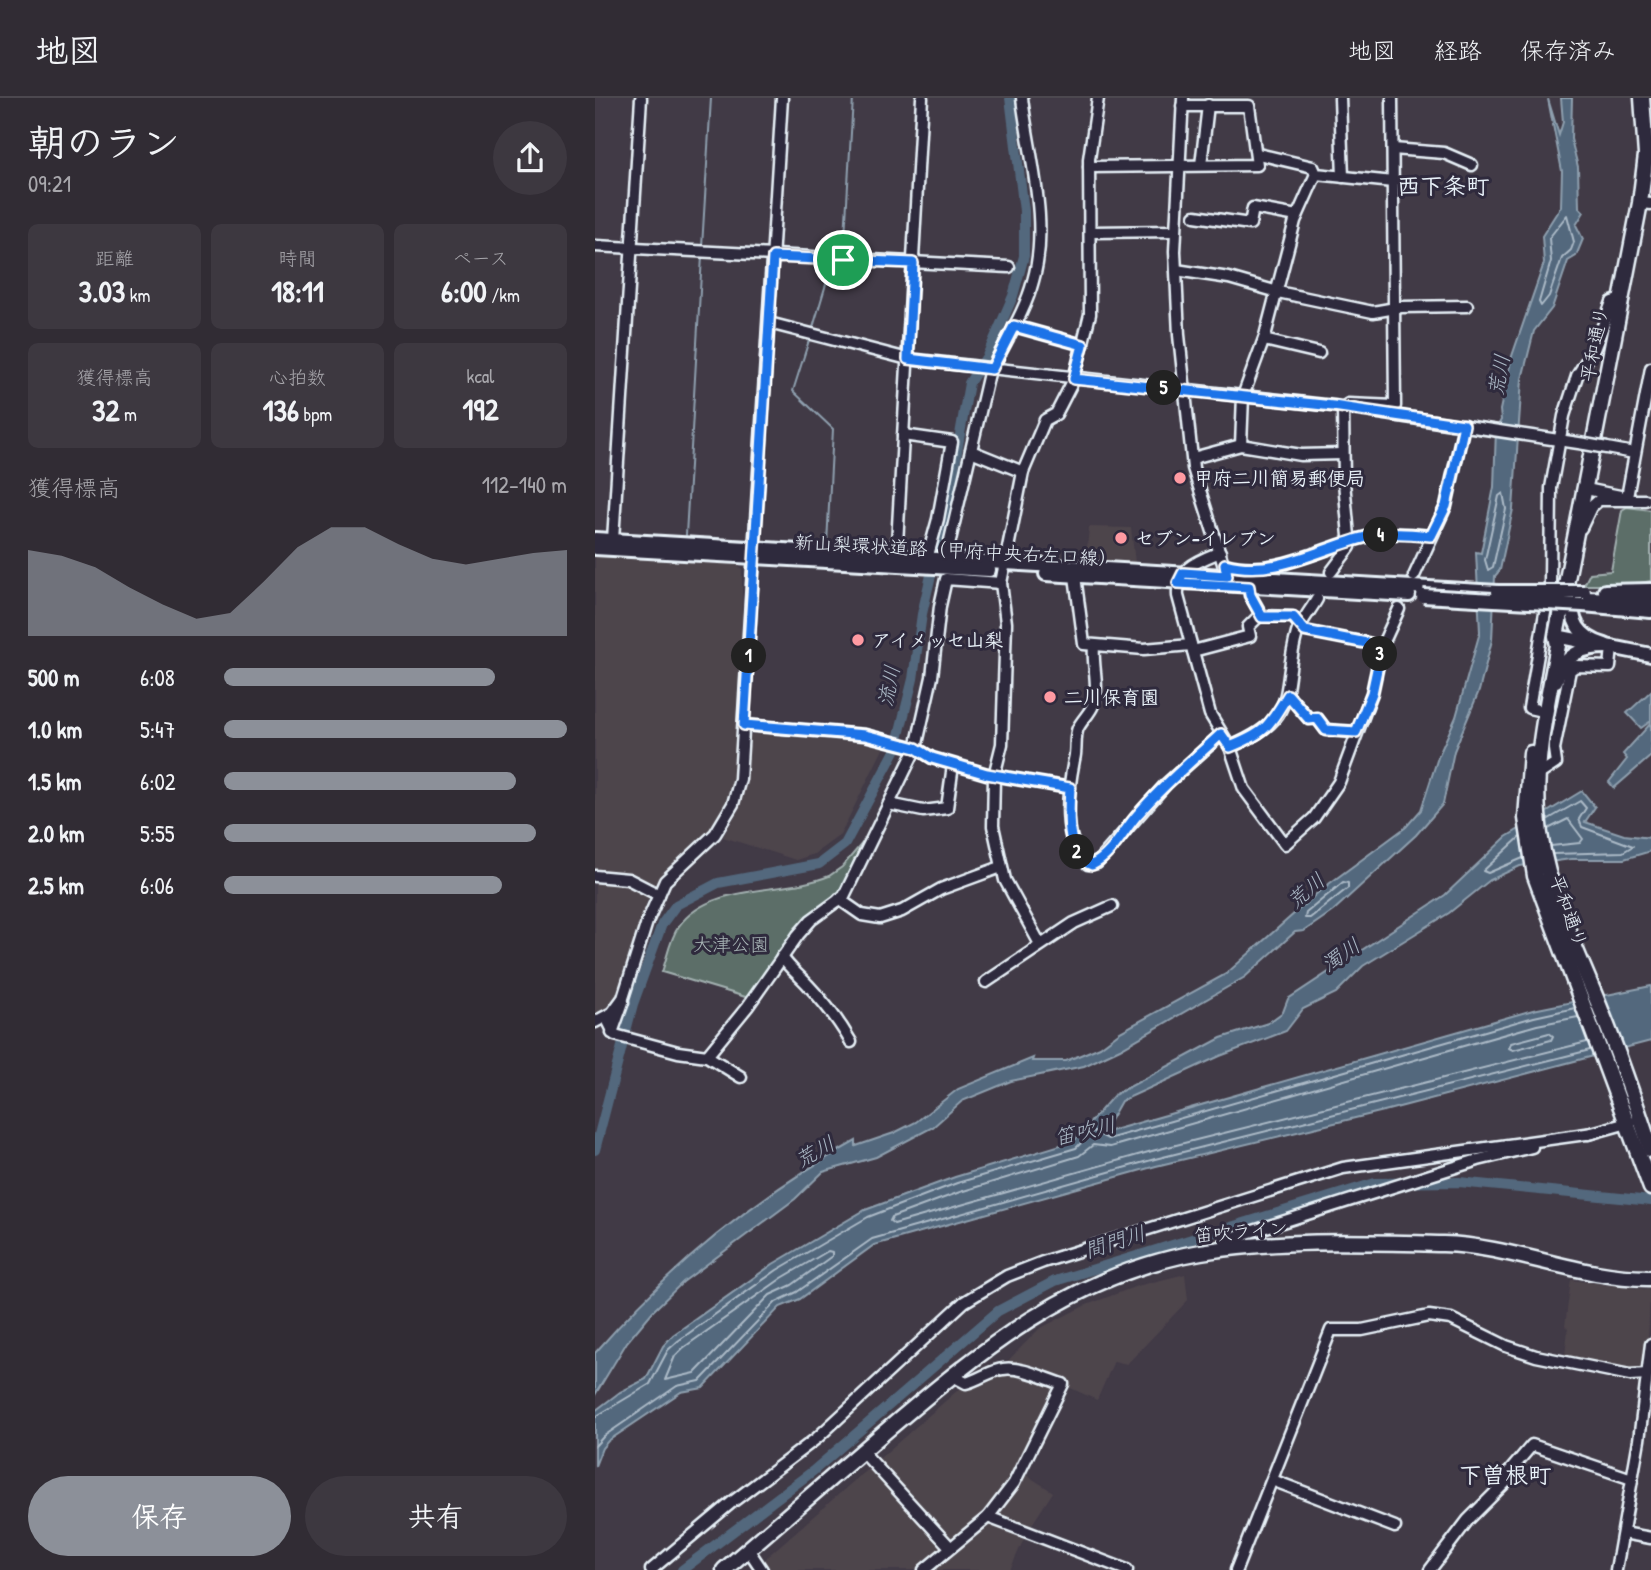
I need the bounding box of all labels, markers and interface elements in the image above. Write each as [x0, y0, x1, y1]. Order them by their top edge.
text: 地図 [35, 28, 101, 72]
text: 地図 [1348, 34, 1396, 66]
text: 経路 [1434, 34, 1482, 66]
text: 保存済み [1520, 34, 1616, 66]
text: 朝のラン [28, 116, 180, 168]
button: share [493, 121, 567, 195]
text: 09:21 [28, 168, 71, 199]
district label: 西下条町 [1397, 170, 1489, 201]
pin [813, 230, 873, 290]
icon: arrive [824, 241, 862, 279]
text: 距離 [95, 245, 134, 271]
text: 時間 [278, 245, 317, 271]
text: ペース [453, 245, 508, 271]
text: 3.03 [79, 271, 125, 311]
text: 18:11 [271, 271, 324, 311]
text: 6:00 [441, 271, 487, 311]
text: km [125, 282, 150, 308]
text: /km [487, 282, 520, 308]
street label: 平和通り [1574, 304, 1614, 384]
water label: 荒川 [1481, 352, 1516, 398]
text: kcal [467, 363, 494, 389]
text: 獲得標高 [76, 364, 153, 390]
text: 心拍数 [269, 364, 326, 390]
pin: 5 [1147, 370, 1181, 406]
text: 5 [1159, 374, 1168, 400]
text: 192 [463, 389, 498, 429]
text: 32 [92, 390, 120, 430]
text: 136 [263, 390, 299, 430]
text: m [120, 401, 137, 427]
text: bpm [299, 401, 332, 427]
place label: 甲府二川簡易郵便局 [1194, 465, 1365, 491]
text: 112–140 m [482, 469, 567, 500]
marker: 甲府二川簡易郵便局 [1172, 470, 1188, 486]
text: 獲得標高 [28, 472, 120, 503]
pin: 4 [1363, 518, 1399, 552]
text: 4 [1377, 521, 1384, 547]
place label: セブン-イレブン [1135, 525, 1276, 551]
street label: 新山梨環状道路（甲府中央右左口線） [794, 529, 1118, 571]
marker: セブン-イレブン [1113, 530, 1129, 546]
place label: アイメッセ山梨 [872, 627, 1003, 653]
marker: アイメッセ山梨 [850, 632, 866, 648]
pin: 3 [1363, 636, 1397, 672]
pin: 1 [731, 638, 767, 674]
text: 3 [1375, 640, 1384, 666]
text: 1 [745, 642, 752, 668]
text: 500 m [28, 662, 79, 693]
text: 6:08 [140, 662, 175, 693]
water label: 流川 [870, 663, 907, 709]
place label: 二川保育園 [1064, 684, 1159, 710]
marker: 二川保育園 [1042, 689, 1058, 705]
text: 1.0 km [28, 714, 82, 745]
text: 5:47 [140, 714, 175, 745]
text: 1.5 km [28, 766, 81, 797]
text: 6:02 [140, 766, 176, 797]
text: 2.0 km [28, 818, 84, 849]
text: 5:55 [140, 818, 175, 849]
pin: 2 [1059, 834, 1095, 870]
text: 2 [1072, 838, 1081, 864]
water label: 荒川 [1280, 866, 1331, 915]
text: 2.5 km [28, 870, 84, 901]
text: 6:06 [140, 870, 174, 901]
street label: 平和通り [1544, 871, 1594, 951]
park label: 大津公園 [693, 931, 769, 957]
water label: 濁川 [1315, 931, 1366, 979]
water label: 笛吹川 [1051, 1109, 1119, 1152]
water label: 荒川 [789, 1129, 840, 1174]
street label: 笛吹ライン [1193, 1214, 1289, 1248]
water label: 間門川 [1080, 1218, 1149, 1265]
district label: 下曽根町 [1459, 1459, 1551, 1490]
button: 保存 [28, 1476, 291, 1556]
button: 共有 [305, 1476, 567, 1556]

